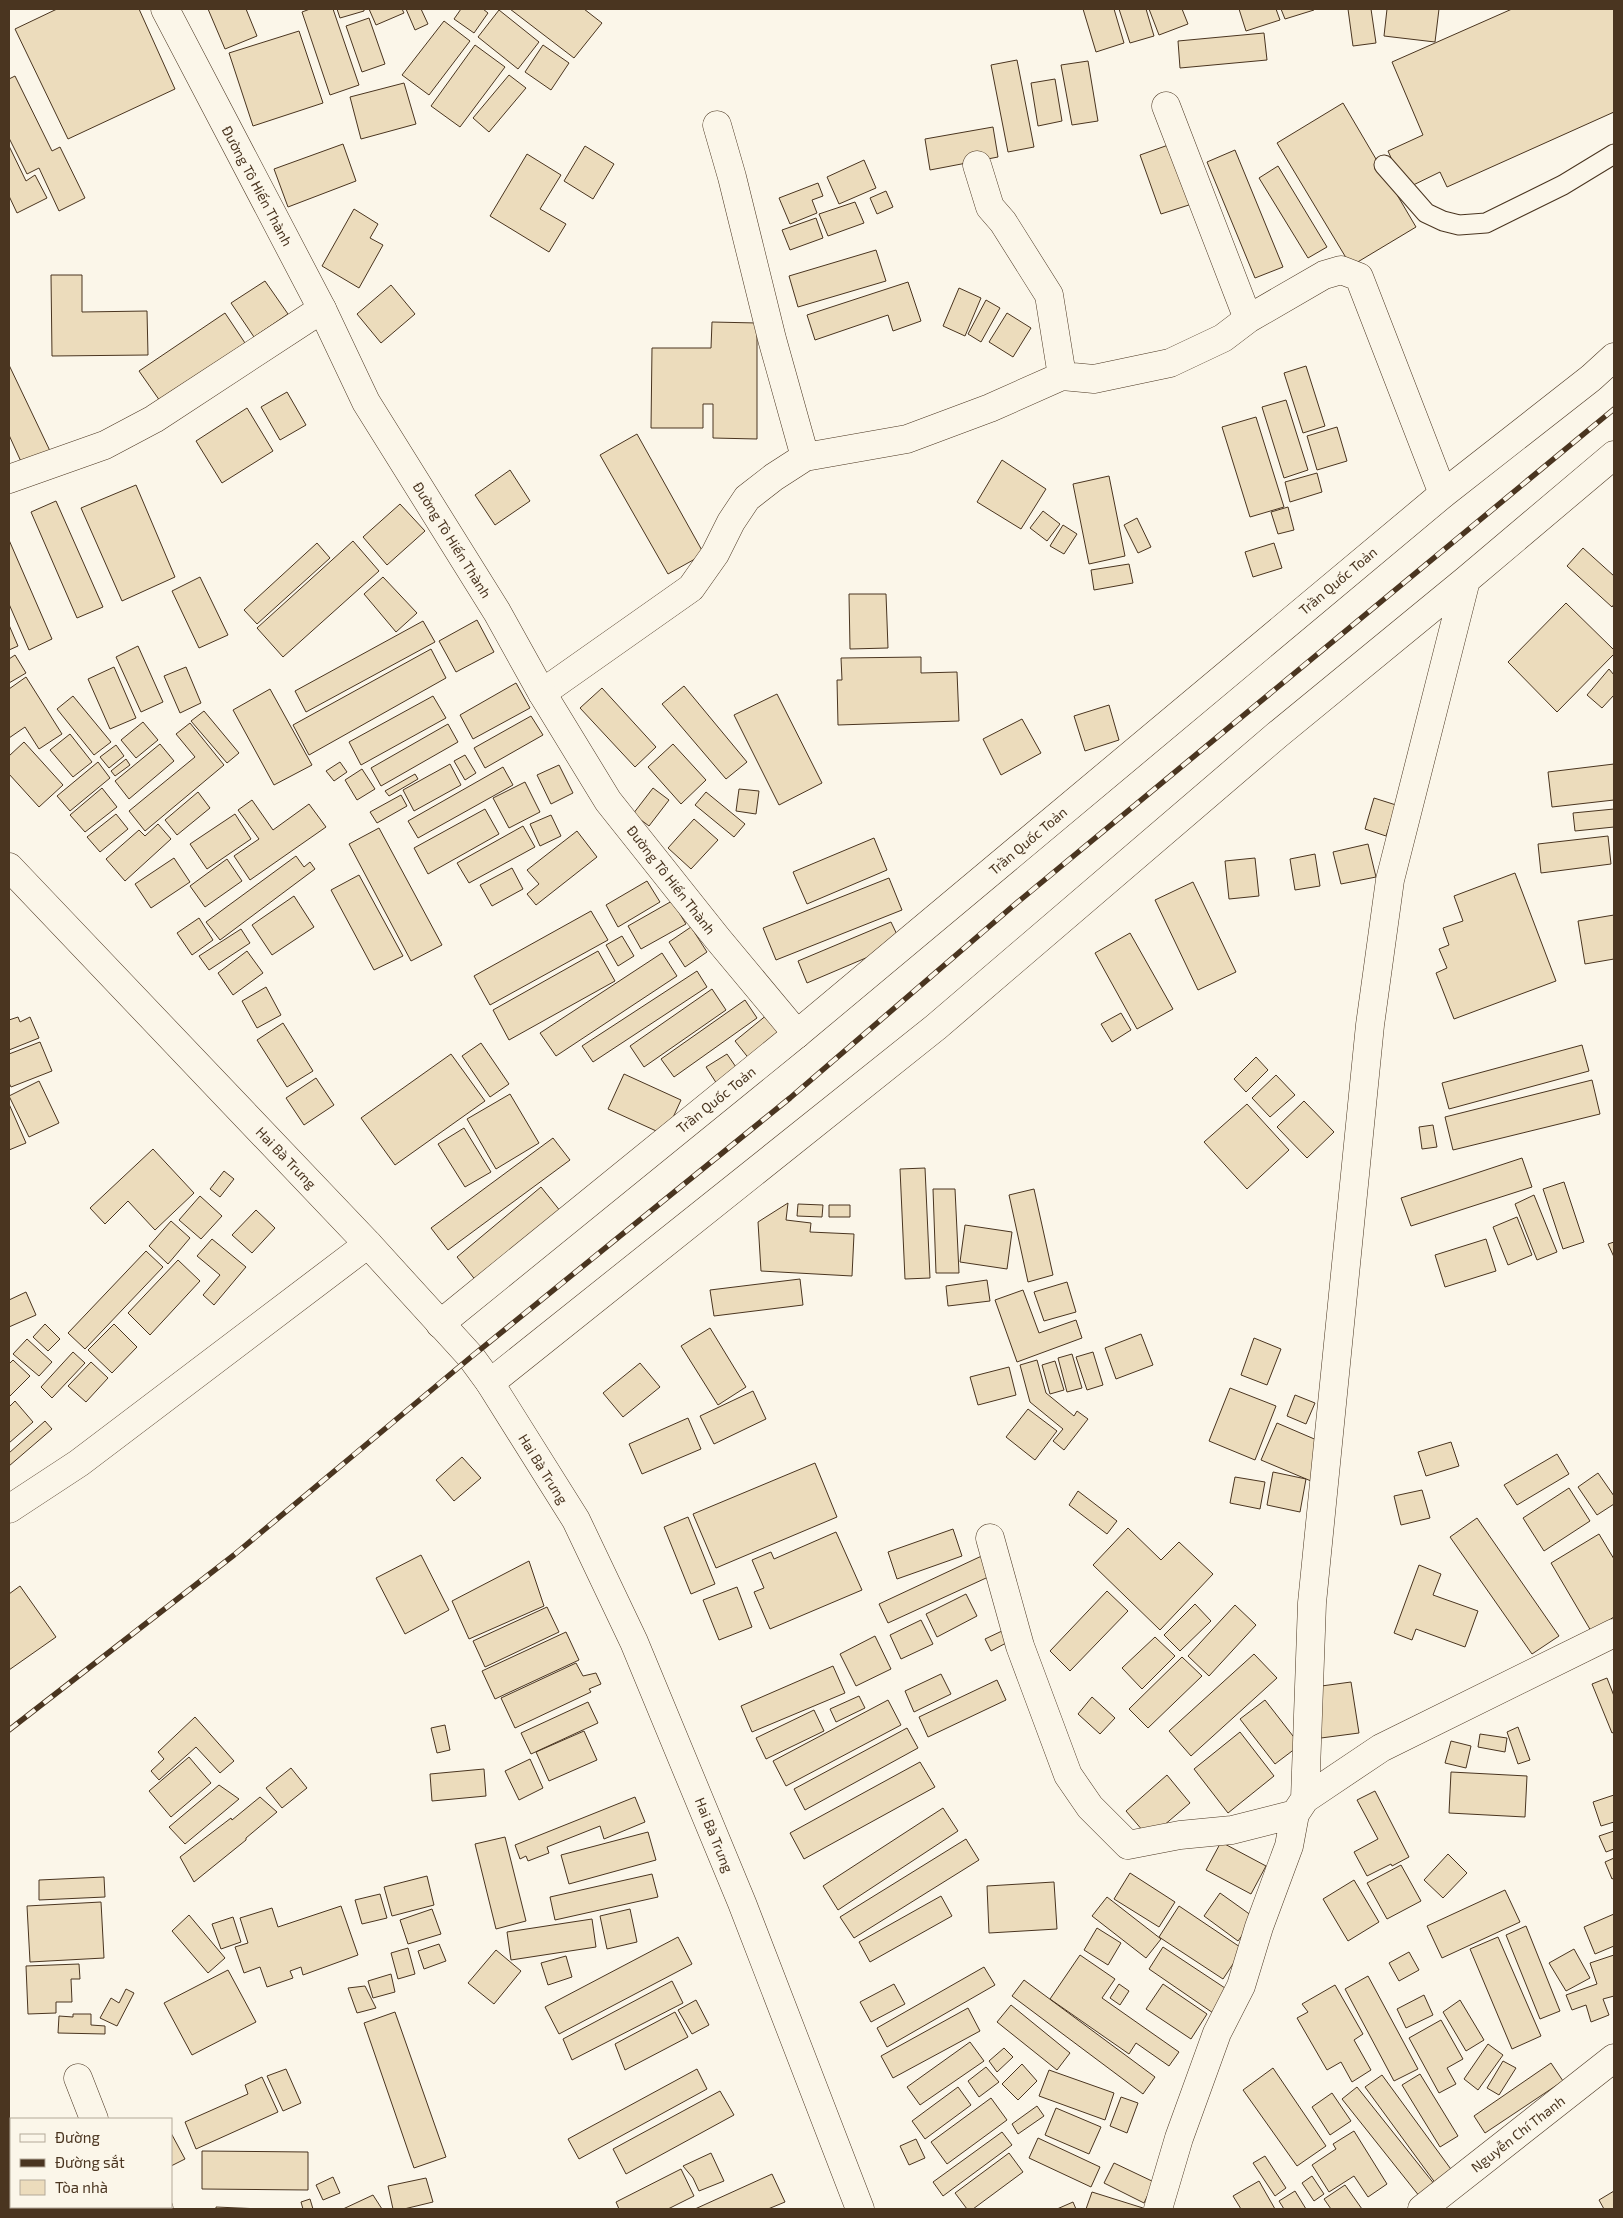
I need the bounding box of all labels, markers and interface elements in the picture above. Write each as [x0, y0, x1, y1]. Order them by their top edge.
street label: Đường Tô Hiến Thành [219, 123, 296, 249]
street label: Đường Tô Hiến Thành [410, 479, 495, 601]
street label: Trần Quốc Toản [1295, 543, 1380, 618]
street label: Trần Quốc Toản [985, 803, 1070, 878]
street label: Đường Tô Hiến Thành [624, 822, 719, 938]
street label: Trần Quốc Toản [673, 1063, 759, 1137]
street label: Hai Bà Trưng [253, 1123, 320, 1192]
street label: Hai Bà Trưng [515, 1431, 572, 1507]
street label: Hai Bà Trưng [692, 1795, 737, 1875]
street label: Nguyễn Chí Thanh [1467, 2092, 1568, 2176]
legend [10, 2118, 172, 2208]
text: Đường [55, 2128, 100, 2146]
text: Đường sắt [55, 2153, 125, 2171]
text: Tòa nhà [55, 2178, 108, 2196]

